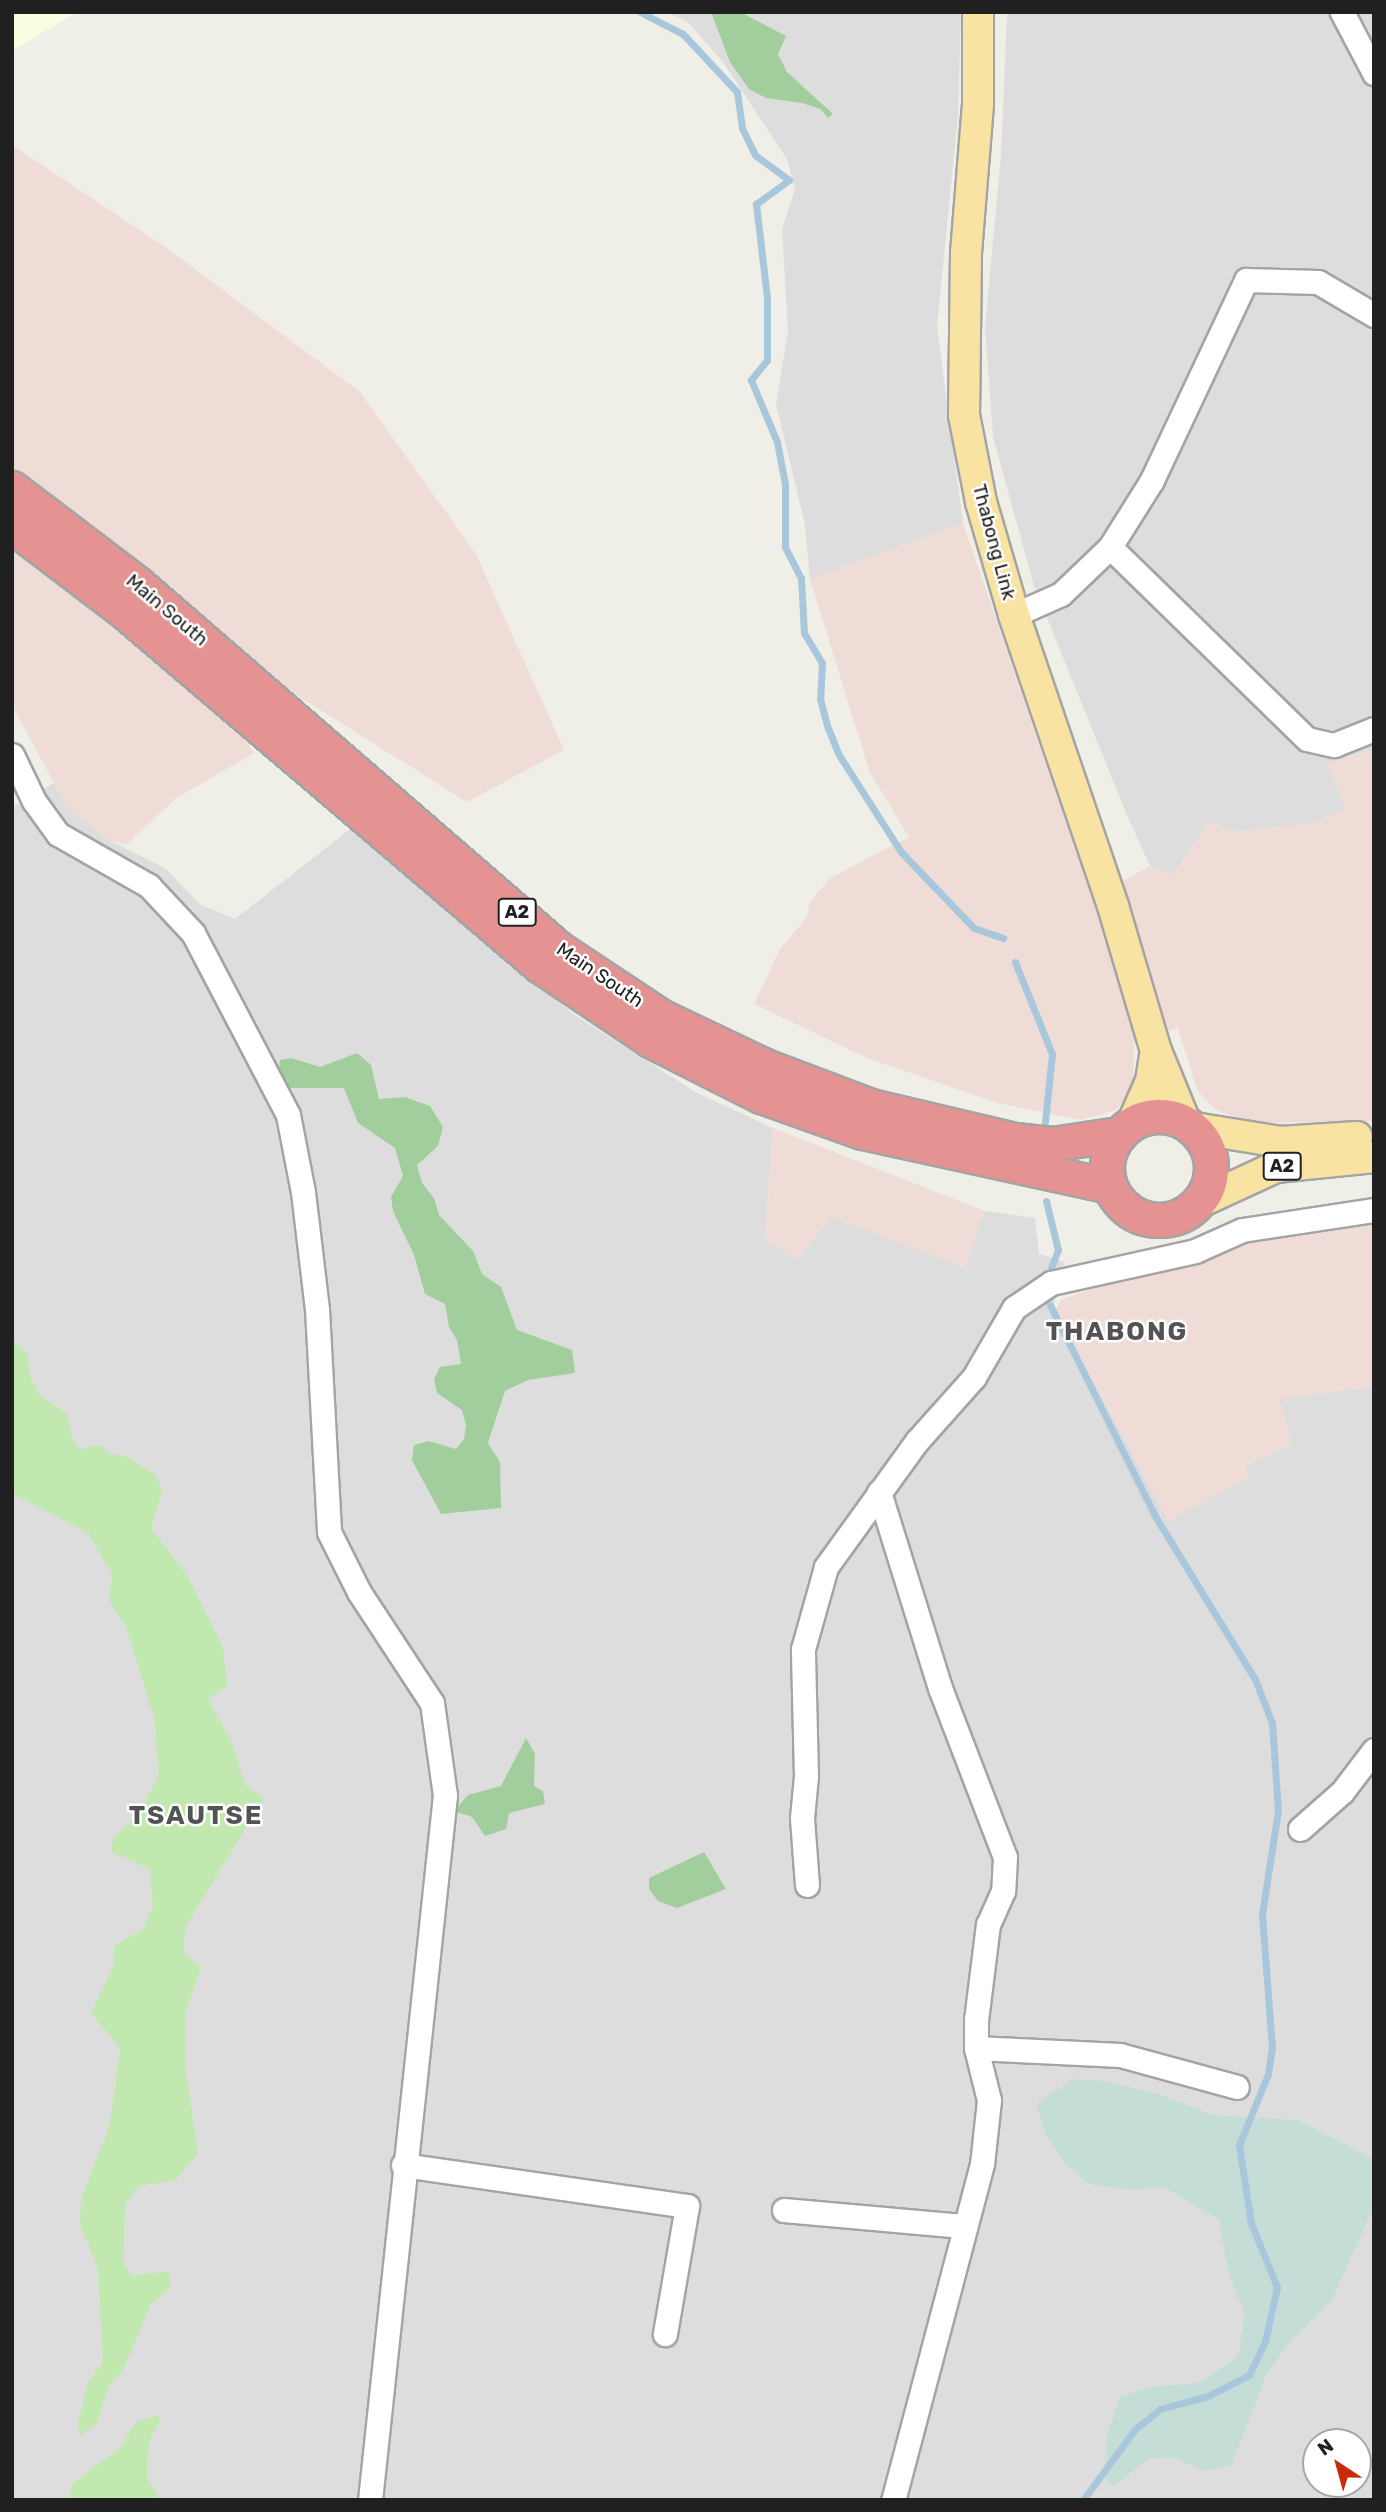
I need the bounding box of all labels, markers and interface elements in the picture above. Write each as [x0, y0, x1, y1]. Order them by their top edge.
street label: Thabong Link [968, 482, 1020, 602]
street label: Main South [122, 569, 212, 651]
road number: A2 [496, 897, 538, 926]
street label: Main South [552, 938, 648, 1012]
road number: A2 [1261, 1152, 1303, 1181]
district label: THABONG [1047, 1316, 1187, 1348]
district label: TSAUTSE [130, 1800, 262, 1832]
north arrow [1302, 2428, 1372, 2498]
text: N [1313, 2434, 1338, 2461]

